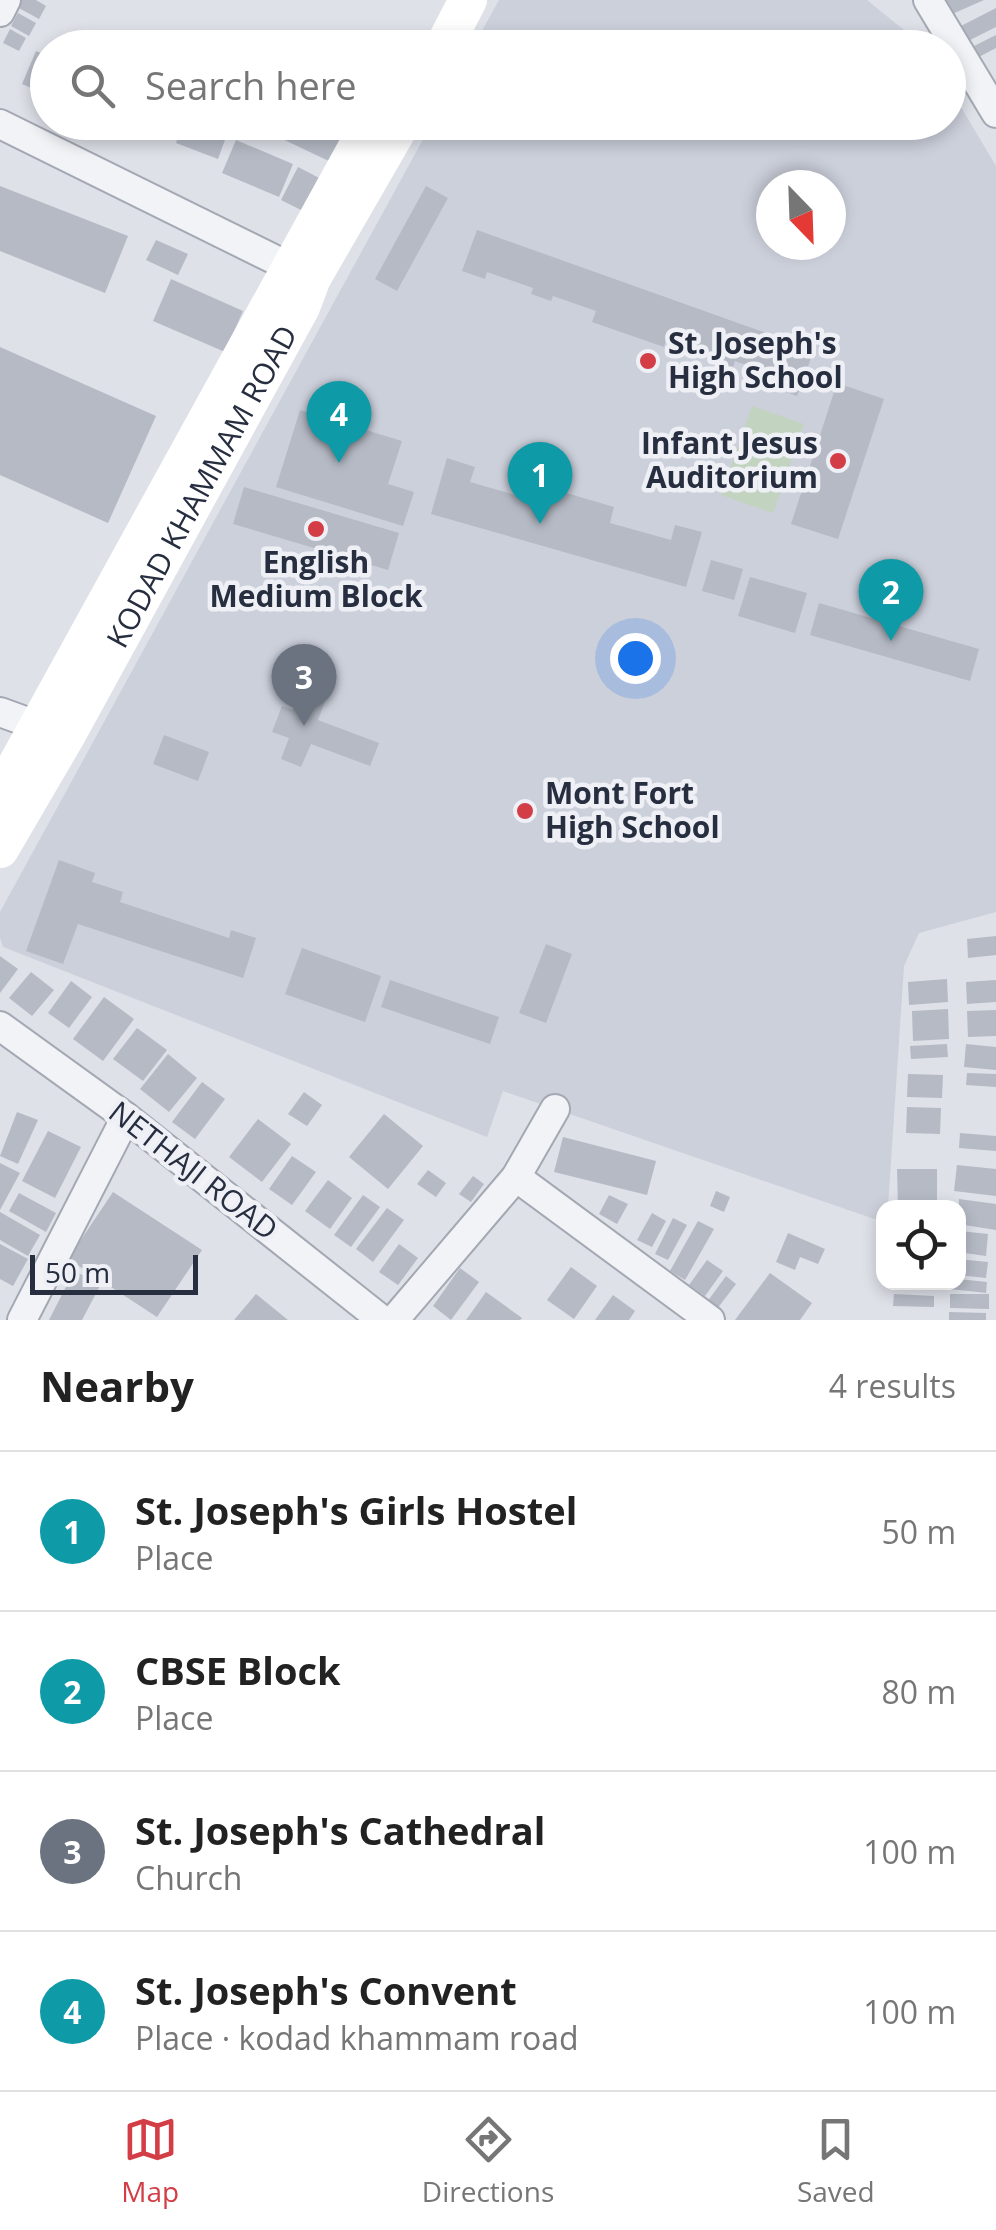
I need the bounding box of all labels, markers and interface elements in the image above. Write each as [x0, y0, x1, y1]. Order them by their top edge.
search box [30, 30, 966, 140]
icon: search [65, 58, 120, 113]
text: Search here [145, 59, 357, 111]
north arrow [756, 170, 846, 260]
street label: KODAD KHAMMAM ROAD [96, 318, 306, 655]
place label: St. Joseph's High School [668, 322, 843, 397]
marker: St. Joseph's High School [637, 350, 659, 372]
pin: 4 [306, 380, 372, 463]
place label: Infant Jesus Auditorium [641, 422, 818, 497]
pin: 1 [508, 442, 572, 524]
marker: Infant Jesus Auditorium [827, 450, 849, 472]
marker: English Medium Block [305, 518, 327, 540]
place label: English Medium Block [209, 541, 423, 616]
pin: 2 [858, 558, 924, 641]
your location [610, 633, 661, 684]
pin: 3 [272, 644, 336, 726]
place label: Mont Fort High School [545, 772, 720, 847]
marker: Mont Fort High School [514, 800, 536, 822]
street label: NETHAJI ROAD [101, 1091, 287, 1249]
map controls [876, 1200, 966, 1290]
button: locate [876, 1200, 966, 1290]
scale bar [30, 1250, 198, 1294]
text: 50 m [45, 1253, 110, 1291]
text: Nearby [40, 1357, 194, 1414]
text: 4 results [829, 1364, 956, 1407]
text: St. Joseph's Girls Hostel [135, 1484, 577, 1536]
text: 1 [63, 1510, 82, 1553]
text: 50 m [881, 1510, 956, 1553]
text: Place [135, 1536, 213, 1579]
text: CBSE Block [135, 1644, 341, 1696]
text: 2 [63, 1670, 82, 1713]
text: 80 m [881, 1670, 956, 1713]
text: Place [135, 1696, 213, 1739]
text: St. Joseph's Cathedral [135, 1804, 545, 1856]
text: 3 [63, 1830, 82, 1873]
text: 100 m [863, 1830, 956, 1873]
text: Church [135, 1856, 242, 1899]
text: St. Joseph's Convent [135, 1964, 517, 2016]
text: 4 [63, 1990, 82, 2033]
text: 100 m [863, 1990, 956, 2033]
text: Place · kodad khammam road [135, 2016, 579, 2059]
tab: Map [121, 2112, 179, 2210]
tab: Directions [422, 2112, 554, 2210]
tab: Saved [797, 2112, 875, 2210]

